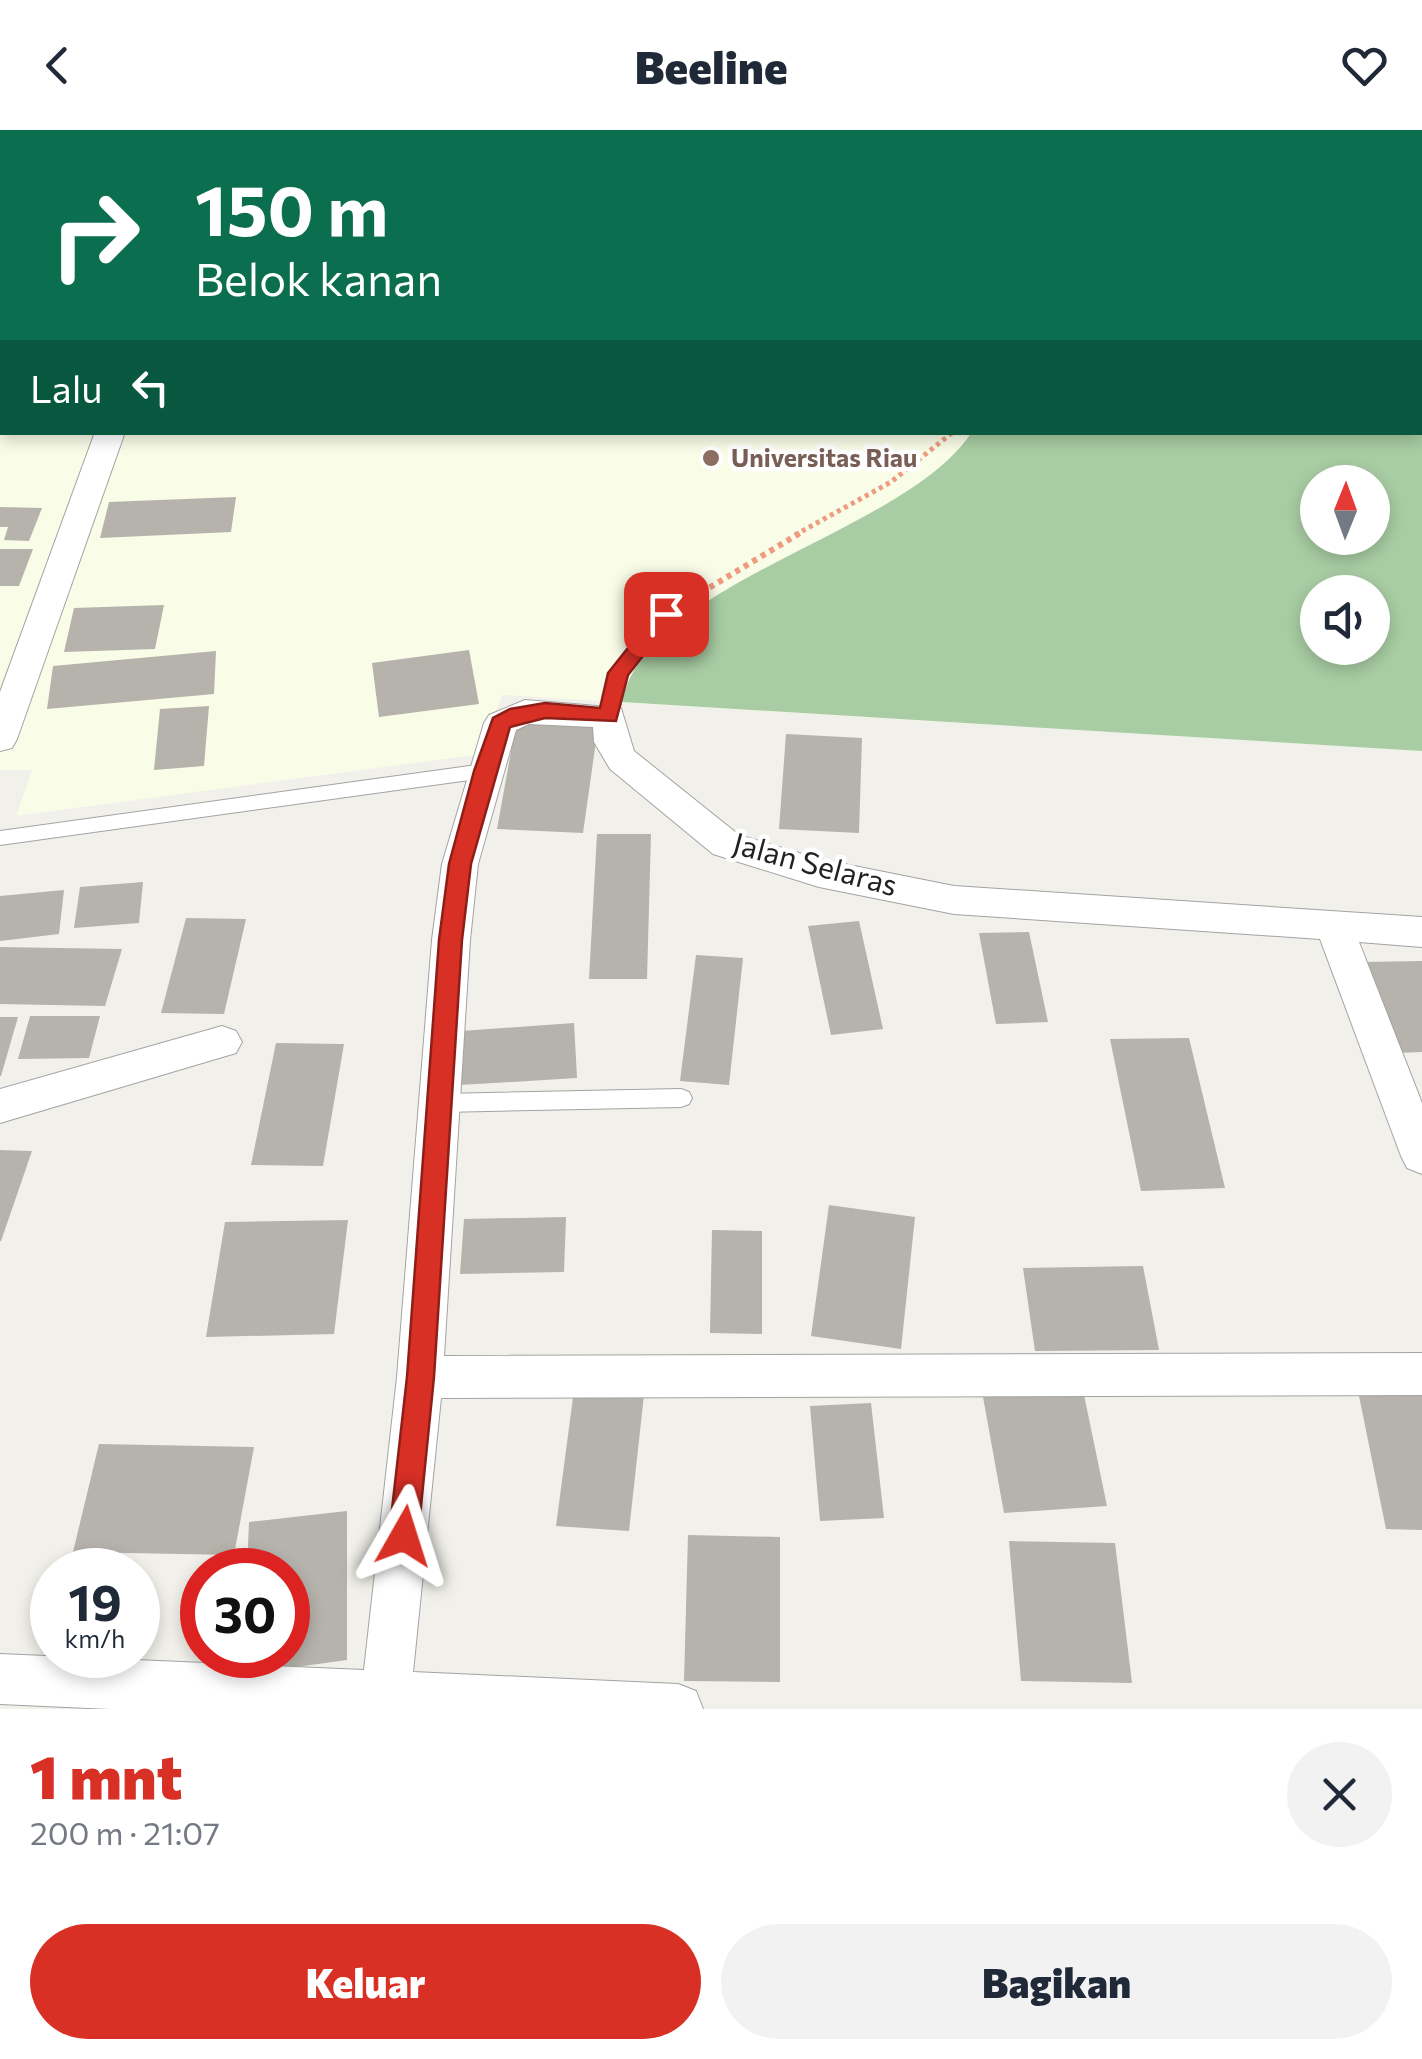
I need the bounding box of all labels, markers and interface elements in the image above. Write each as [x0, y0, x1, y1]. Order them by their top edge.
icon: back [30, 38, 85, 93]
text: Beeline [634, 38, 788, 93]
icon: heart [1337, 38, 1392, 93]
text: 150 m [195, 165, 388, 250]
icon: right [30, 170, 160, 300]
text: Belok kanan [195, 250, 442, 305]
icon: left [123, 360, 178, 415]
text: Lalu [30, 364, 103, 411]
place label: Universitas Riau [731, 442, 917, 472]
marker: Universitas Riau [700, 447, 722, 469]
north arrow [1300, 465, 1390, 555]
map controls [1300, 465, 1390, 665]
pin [624, 572, 709, 657]
button: sound [1300, 575, 1390, 665]
icon: arrive [639, 587, 694, 642]
street label: Jalan Selaras [730, 823, 902, 902]
position arrow [352, 1484, 456, 1588]
speed limit sign: 30 [180, 1548, 310, 1678]
text: 19 [68, 1570, 122, 1631]
text: km/h [65, 1623, 125, 1653]
text: 1 mnt [30, 1738, 182, 1811]
button: close [1287, 1742, 1392, 1847]
text: 200 m · 21:07 [30, 1812, 220, 1852]
button: Keluar [30, 1924, 701, 2039]
button: Bagikan [721, 1924, 1392, 2039]

